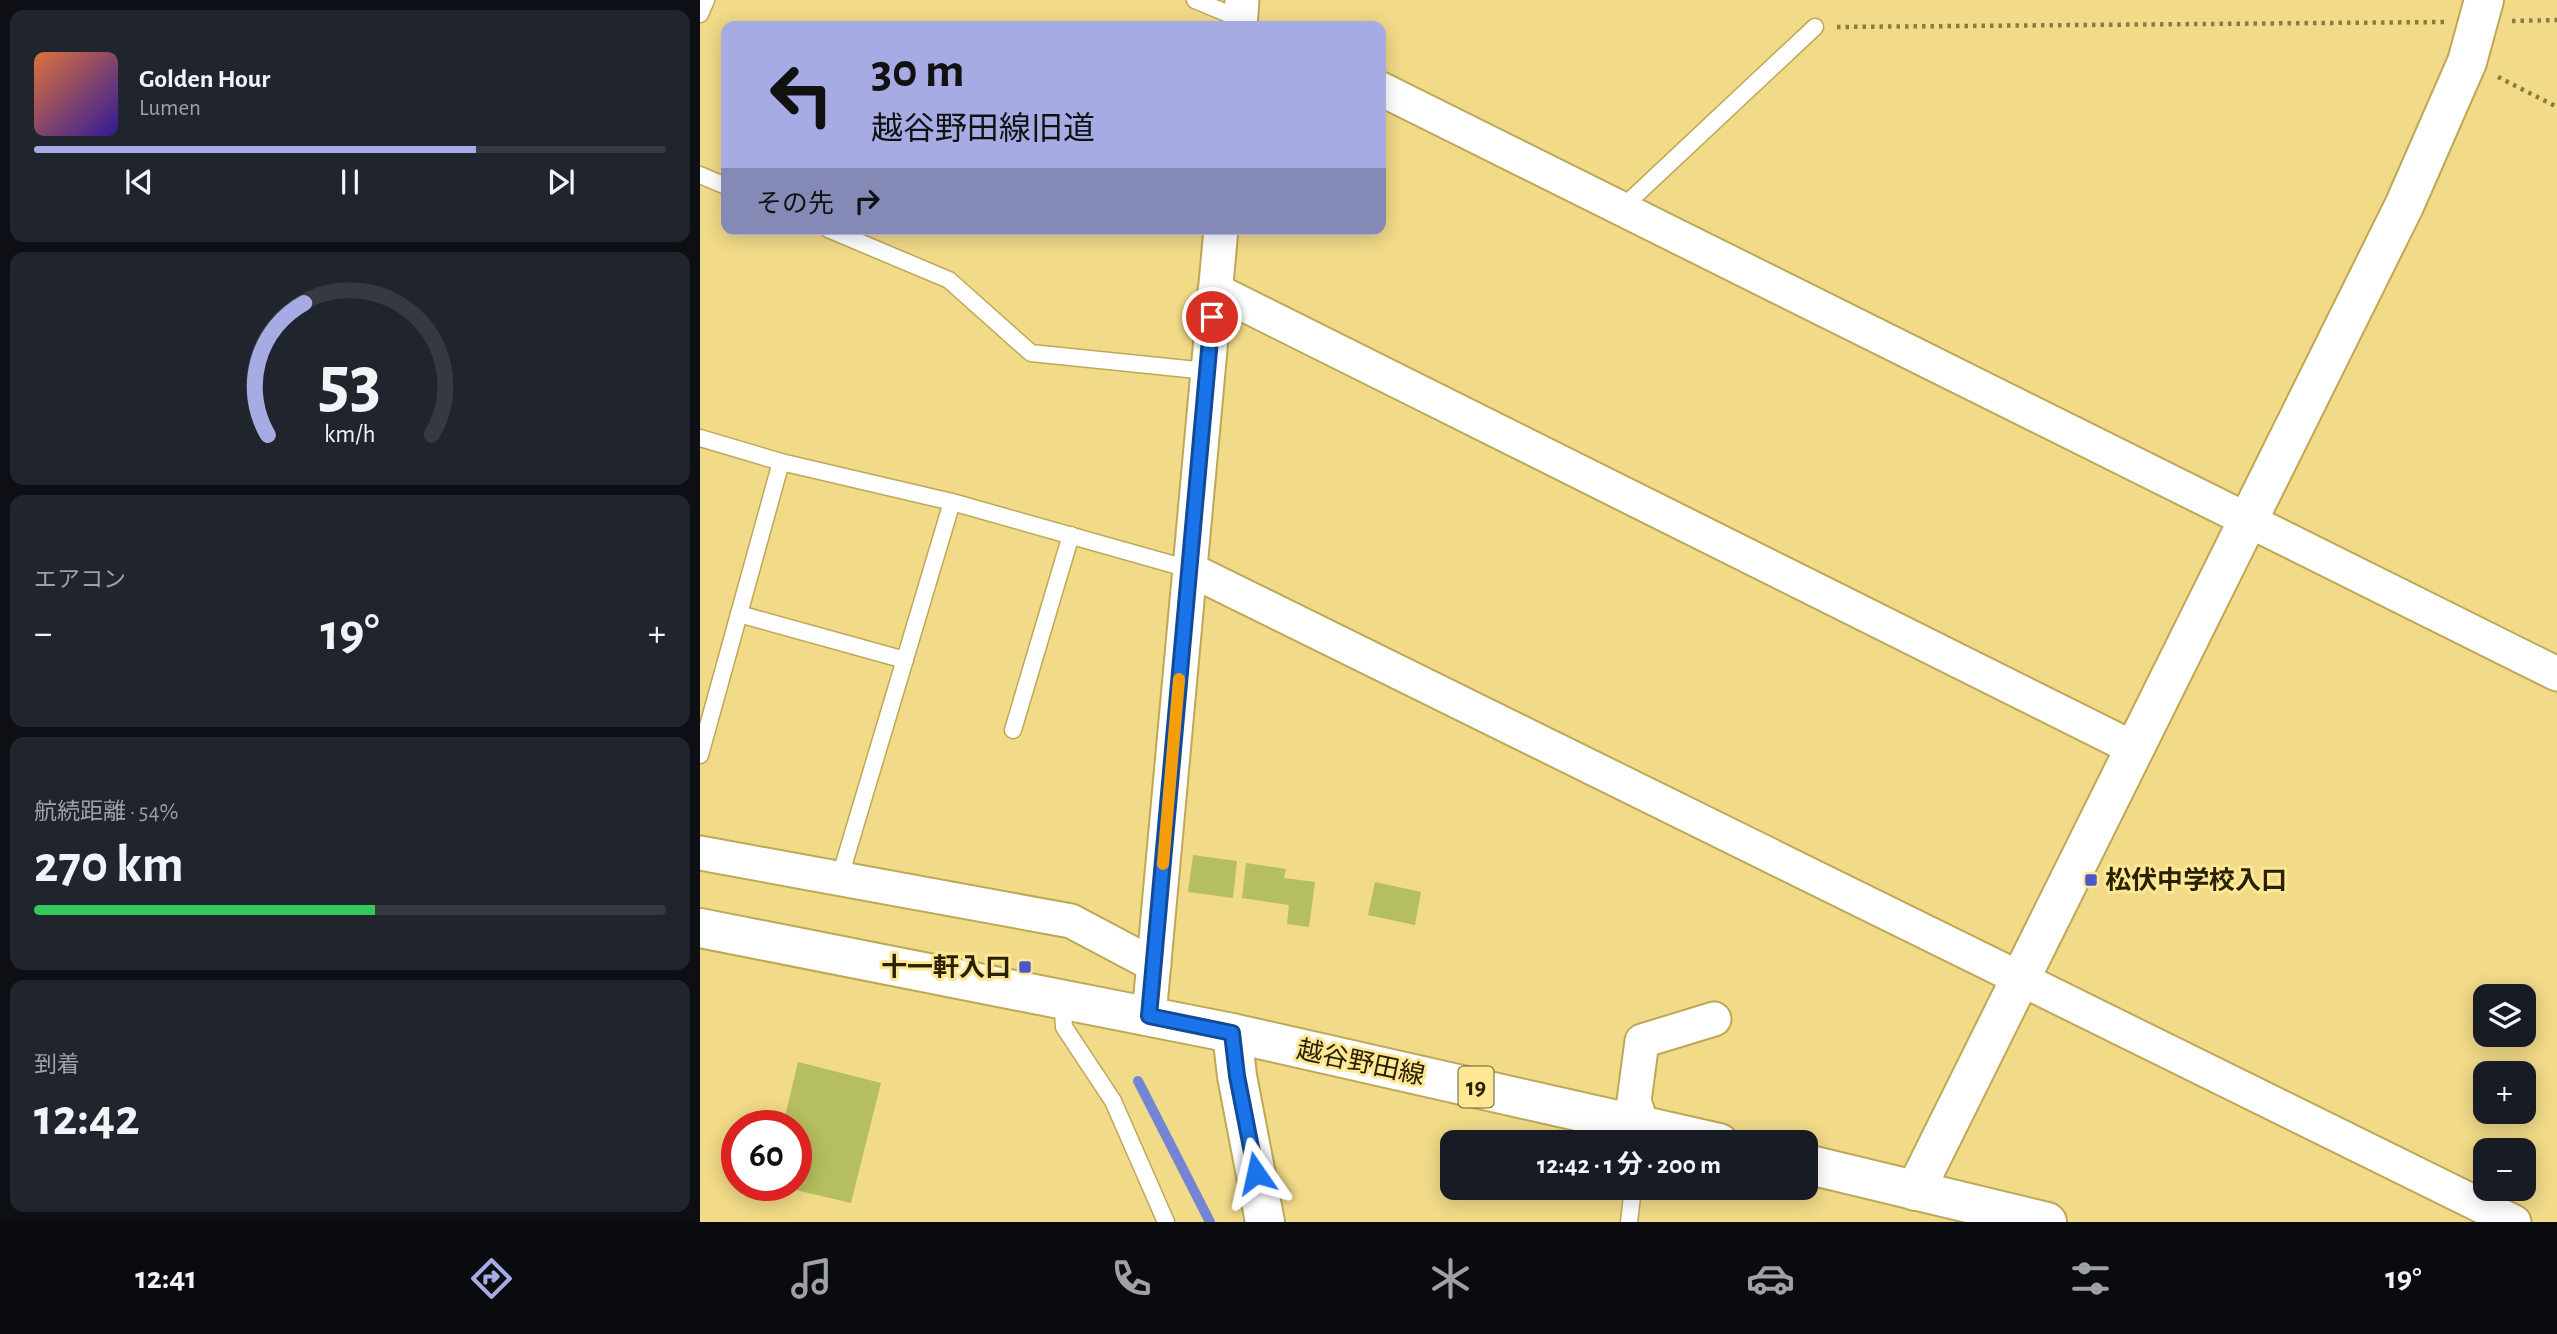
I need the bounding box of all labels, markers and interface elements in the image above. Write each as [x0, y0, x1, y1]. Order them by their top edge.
text: 30 m [871, 47, 965, 96]
icon: left [756, 49, 847, 140]
text: Golden Hour [139, 66, 270, 92]
text: Lumen [139, 97, 201, 120]
text: 越谷野田線旧道 [871, 113, 1095, 145]
icon: previous [120, 163, 158, 201]
icon: pause [331, 163, 369, 201]
icon: next [542, 163, 580, 201]
icon: right [848, 182, 886, 220]
text: その先 [756, 191, 834, 217]
pin [1182, 287, 1242, 347]
icon: arrive [1193, 298, 1231, 336]
text: 53 [319, 347, 381, 420]
text: km/h [324, 421, 376, 446]
text: エアコン [34, 569, 126, 592]
text: 19° [320, 607, 380, 659]
text: − [34, 615, 52, 653]
text: + [648, 615, 666, 653]
text: 航続距離 · 54% [34, 801, 179, 824]
text: 270 km [34, 839, 184, 891]
place label: 松伏中学校入口 [2105, 866, 2287, 894]
marker: 松伏中学校入口 [2083, 872, 2099, 888]
place label: 十一軒入口 [881, 953, 1011, 981]
marker: 十一軒入口 [1017, 959, 1033, 975]
map controls [2473, 984, 2536, 1201]
button: layers [2473, 984, 2536, 1047]
street label: 越谷野田線 [1295, 1036, 1427, 1089]
text: 到着 [34, 1054, 80, 1077]
button: + [2473, 1061, 2536, 1124]
road number: 19 [1458, 1066, 1494, 1107]
text: 12:42 [34, 1092, 140, 1144]
speed limit sign: 60 [721, 1110, 812, 1201]
position arrow [1219, 1136, 1293, 1210]
button: − [2473, 1138, 2536, 1201]
text: 12:42 · 1 分 · 200 m [1537, 1152, 1721, 1178]
icon: directions [467, 1254, 516, 1303]
icon: music [787, 1254, 836, 1303]
icon: phone [1107, 1254, 1156, 1303]
icon: climate [1426, 1254, 1475, 1303]
icon: car [1746, 1254, 1795, 1303]
icon: filters [2066, 1254, 2115, 1303]
text: 12:41 [135, 1262, 197, 1294]
text: 19° [2385, 1262, 2422, 1294]

